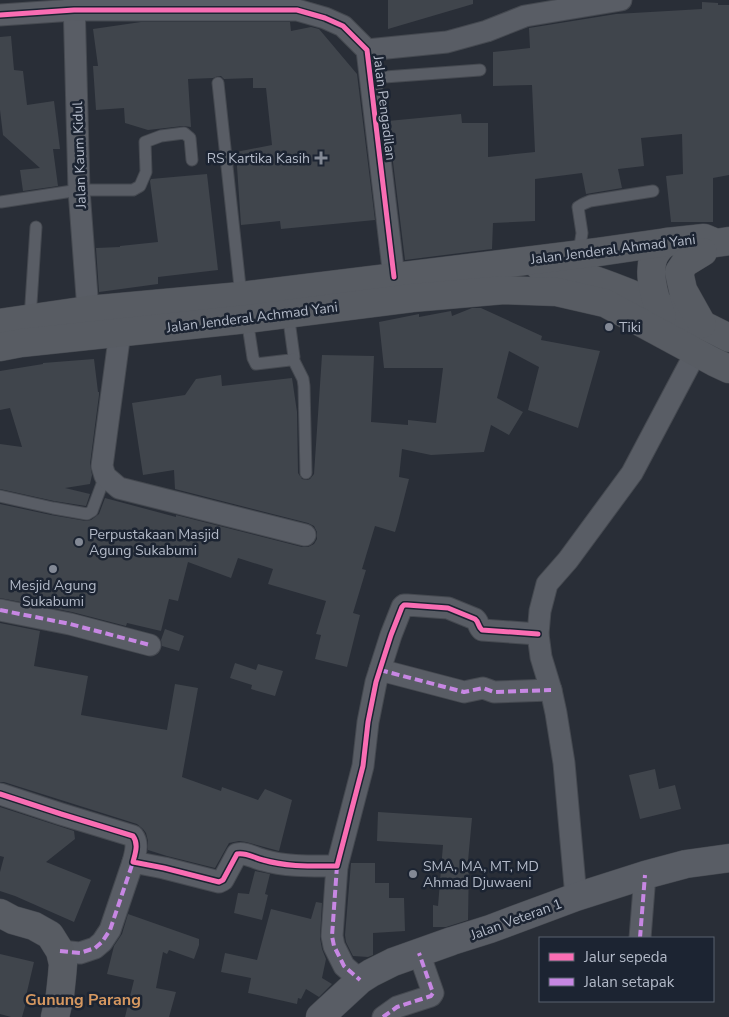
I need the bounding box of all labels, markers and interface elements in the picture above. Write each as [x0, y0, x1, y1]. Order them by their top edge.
street label: Jalan Pengadilan [369, 54, 400, 162]
street label: Jalan Kaum Kidul [68, 100, 91, 210]
place label: RS Kartika Kasih [207, 149, 310, 168]
marker: RS Kartika Kasih [314, 151, 328, 165]
street label: Jalan Jenderal Ahmad Yani [529, 230, 697, 269]
street label: Jalan Jenderal Achmad Yani [164, 298, 339, 338]
place label: Tiki [619, 318, 641, 337]
marker: Tiki [603, 321, 615, 333]
place label: Perpustakaan Masjid Agung Sukabumi [89, 525, 219, 560]
marker: Perpustakaan Masjid Agung Sukabumi [73, 536, 85, 548]
marker: Mesjid Agung Sukabumi [47, 563, 59, 575]
place label: Mesjid Agung Sukabumi [10, 576, 96, 611]
place label: SMA, MA, MT, MD Ahmad Djuwaeni [423, 857, 539, 892]
marker: SMA, MA, MT, MD Ahmad Djuwaeni [407, 868, 419, 880]
street label: Jalan Veteran 1 [467, 894, 564, 945]
legend [539, 937, 714, 1002]
text: Jalur sepeda [583, 947, 668, 967]
text: Jalan setapak [583, 972, 675, 992]
district label: Gunung Parang [25, 989, 141, 1011]

